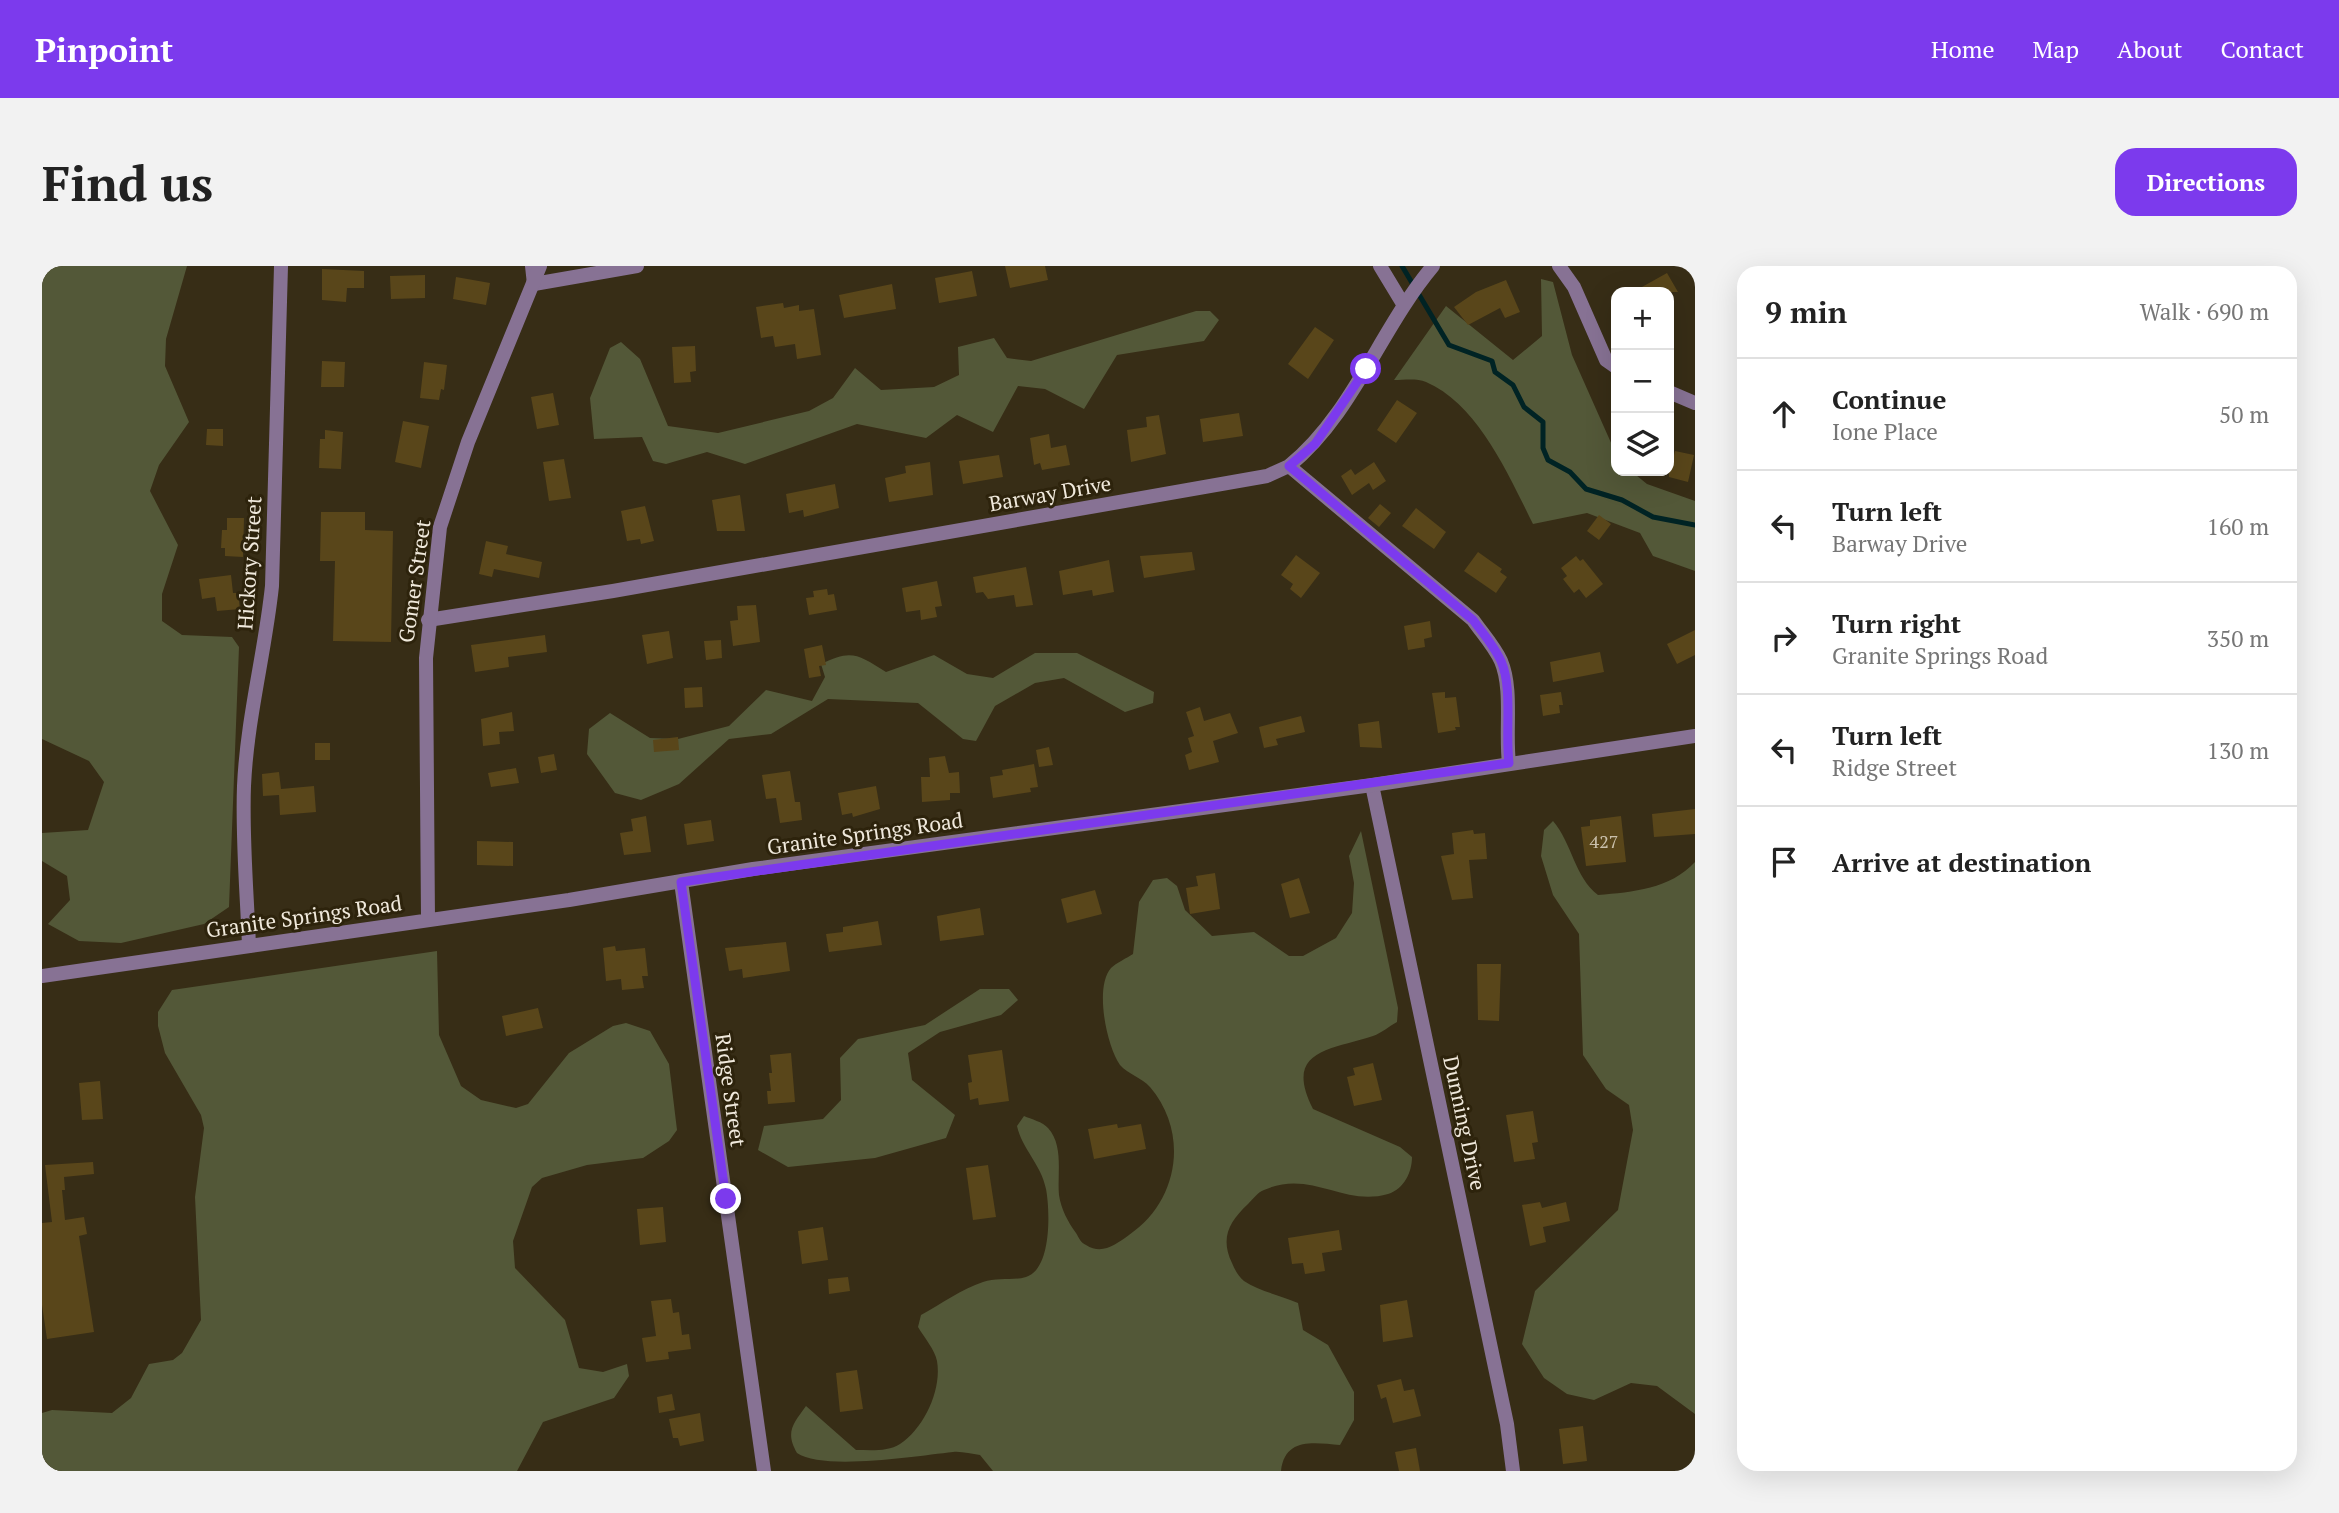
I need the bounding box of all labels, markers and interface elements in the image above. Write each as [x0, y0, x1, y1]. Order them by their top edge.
text: Pinpoint [35, 28, 173, 71]
text: Home [1931, 33, 1995, 65]
text: Map [2033, 33, 2079, 65]
text: About [2117, 33, 2183, 65]
text: Contact [2221, 33, 2304, 65]
button: Directions [2115, 148, 2297, 216]
text: Find us [42, 150, 213, 215]
map controls [1611, 287, 1674, 476]
button: + [1611, 287, 1674, 350]
text: 9 min [1765, 292, 1847, 332]
text: Walk · 690 m [2140, 296, 2269, 327]
button: − [1611, 350, 1674, 413]
route start [1350, 353, 1381, 384]
text: Continue [1832, 382, 1946, 416]
icon: ahead [1765, 395, 1803, 433]
text: 50 m [2219, 399, 2269, 430]
button: layers [1611, 413, 1674, 476]
text: Ione Place [1832, 416, 1938, 447]
street label: Barway Drive [987, 468, 1113, 518]
text: Turn left [1832, 494, 1942, 528]
street label: Hickory Street [230, 495, 268, 631]
icon: left [1765, 507, 1803, 545]
text: 160 m [2207, 511, 2269, 542]
street label: Gomer Street [392, 517, 437, 644]
text: Barway Drive [1832, 528, 1967, 559]
text: Turn right [1832, 606, 1961, 640]
icon: right [1765, 619, 1803, 657]
text: 350 m [2207, 623, 2269, 654]
text: Granite Springs Road [1832, 640, 2048, 671]
text: Turn left [1832, 718, 1942, 752]
icon: left [1765, 731, 1803, 769]
text: 130 m [2207, 735, 2269, 766]
text: Ridge Street [1832, 752, 1957, 783]
street label: Granite Springs Road [765, 805, 965, 861]
house number: 427 [1590, 829, 1618, 853]
icon: arrive [1765, 843, 1803, 881]
text: Arrive at destination [1832, 845, 2091, 879]
street label: Granite Springs Road [204, 888, 404, 944]
street label: Ridge Street [709, 1032, 753, 1149]
street label: Dunning Drive [1437, 1053, 1493, 1193]
route end [710, 1183, 741, 1214]

